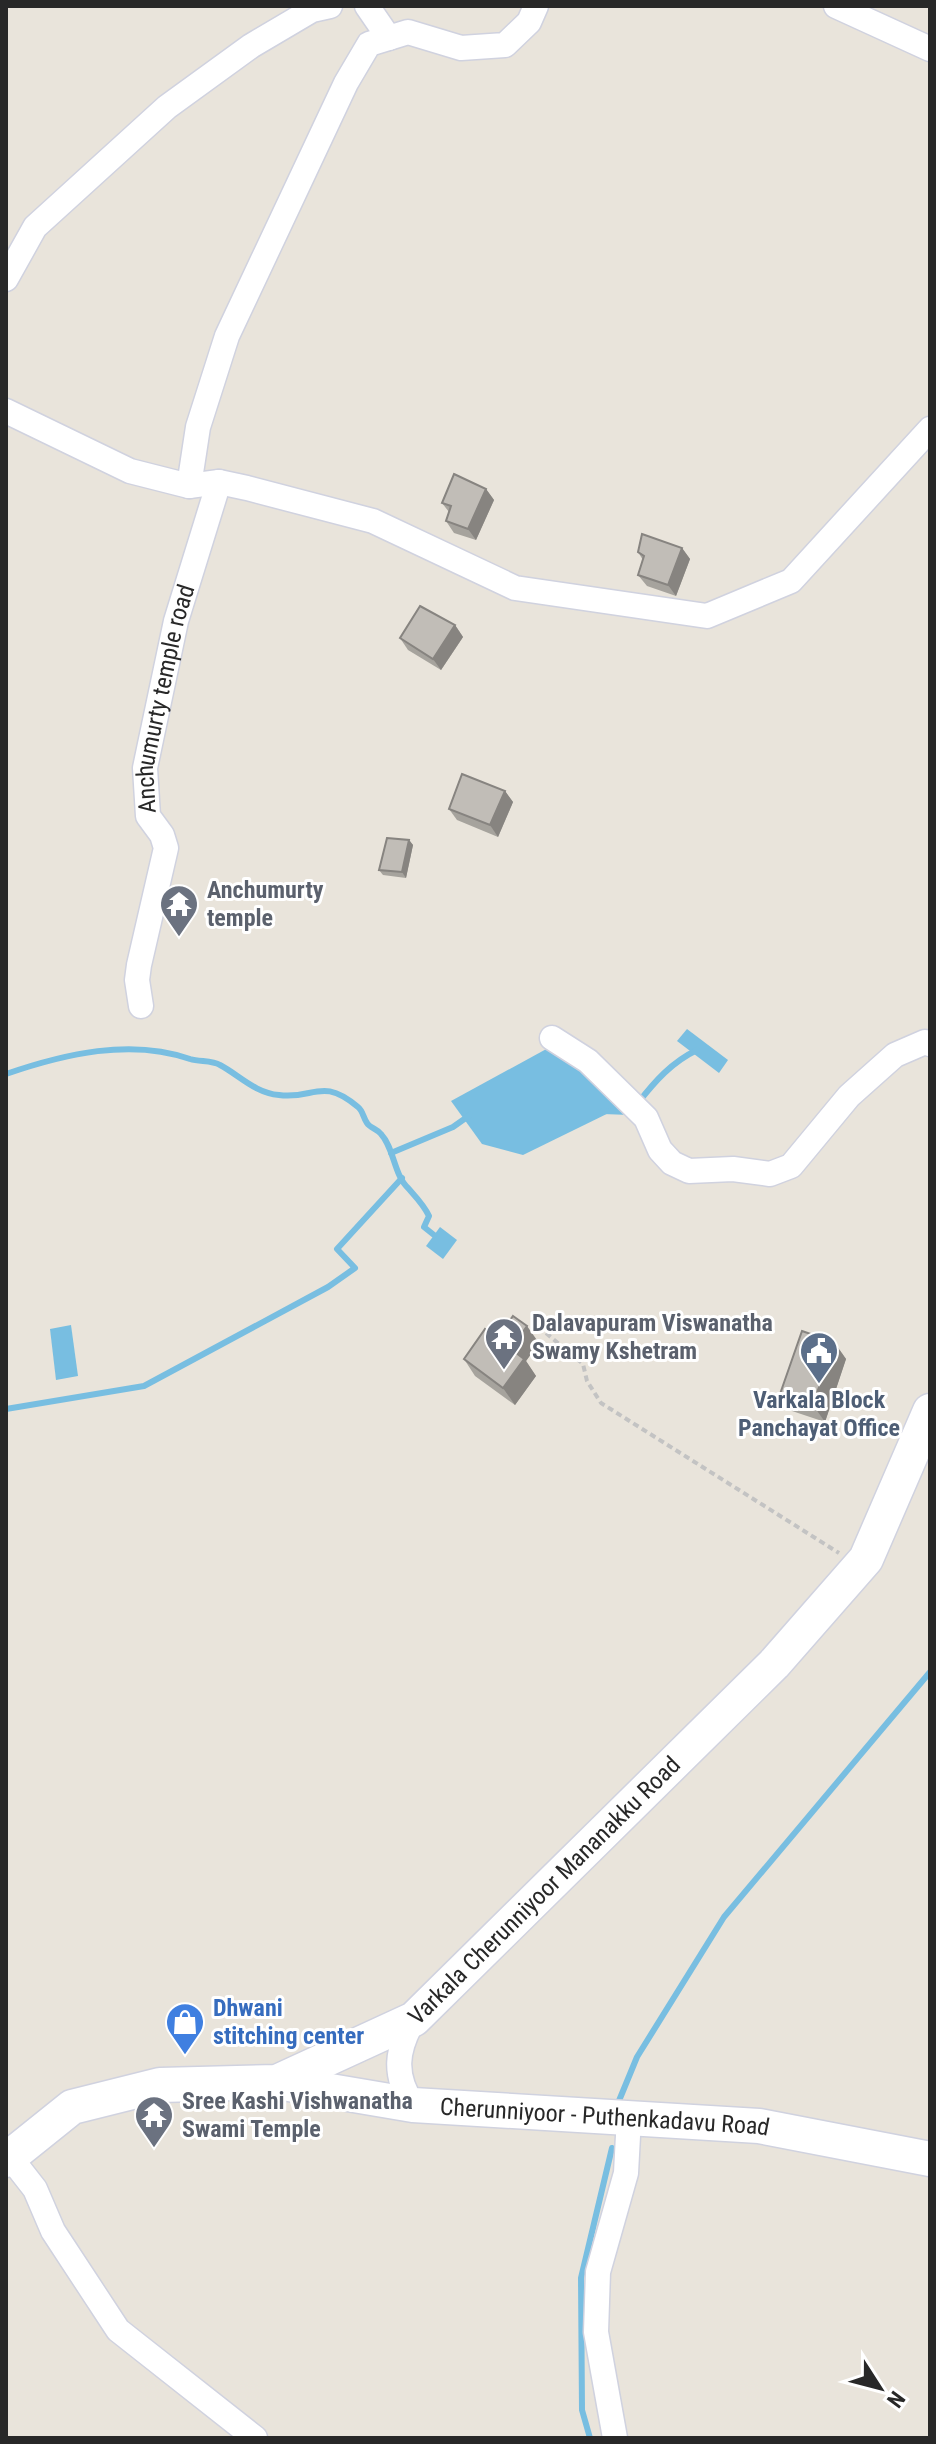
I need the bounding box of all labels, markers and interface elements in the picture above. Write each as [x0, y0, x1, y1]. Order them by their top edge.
street label: Anchumurty temple road [131, 581, 200, 814]
place label: Anchumurty temple [207, 876, 324, 932]
temple icon: Anchumurty temple [158, 883, 200, 938]
place label: Dalavapuram Viswanatha Swamy Kshetram [532, 1309, 773, 1365]
temple icon: Dalavapuram Viswanatha Swamy Kshetram [483, 1316, 525, 1371]
public building icon: Varkala Block Panchayat Office [798, 1330, 840, 1385]
place label: Varkala Block Panchayat Office [738, 1386, 900, 1442]
street label: Varkala Cherunniyoor Mananakku Road [402, 1751, 686, 2031]
place label: Dhwani stitching center [213, 1994, 364, 2050]
shop icon: Dhwani stitching center [164, 2001, 206, 2056]
place label: Sree Kashi Vishwanatha Swami Temple [182, 2087, 413, 2143]
street label: Cherunniyoor - Puthenkadavu Road [439, 2093, 772, 2142]
temple icon: Sree Kashi Vishwanatha Swami Temple [133, 2094, 175, 2149]
north arrow [840, 2348, 920, 2428]
text: N [882, 2387, 910, 2412]

